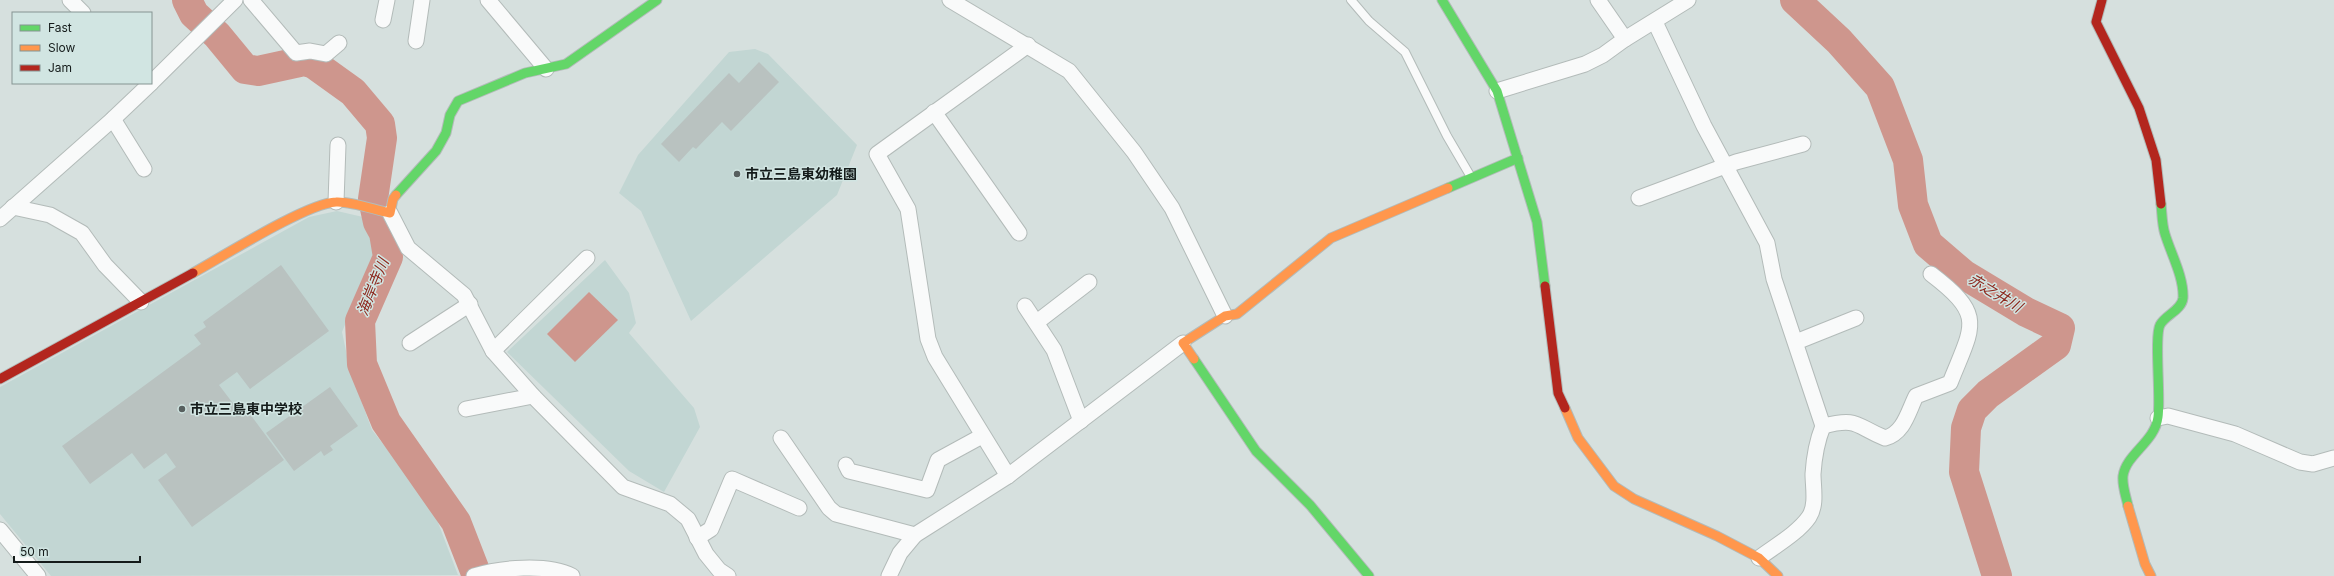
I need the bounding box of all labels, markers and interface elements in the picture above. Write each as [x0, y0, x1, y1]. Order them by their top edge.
legend [12, 12, 152, 84]
text: Fast [48, 20, 72, 35]
text: Slow [48, 40, 76, 55]
text: Jam [48, 60, 72, 75]
place label: 市立三島東幼稚園 [745, 165, 857, 182]
marker: 市立三島東幼稚園 [732, 169, 742, 179]
water label: 海岸寺川 [352, 254, 393, 318]
water label: 赤之井川 [1965, 269, 2028, 317]
place label: 市立三島東中学校 [190, 400, 302, 417]
marker: 市立三島東中学校 [177, 404, 187, 414]
scale bar [14, 538, 140, 564]
text: 50 m [20, 544, 49, 559]

